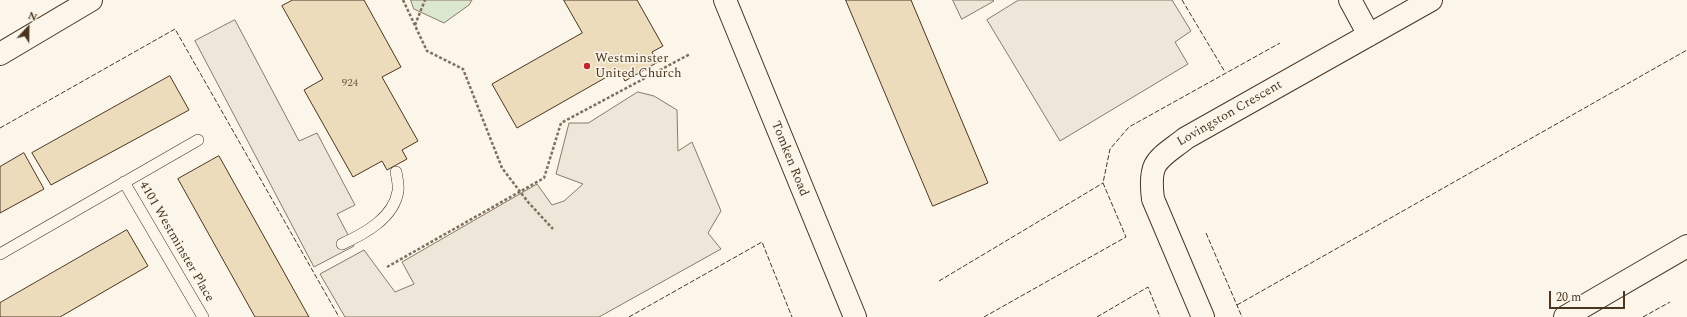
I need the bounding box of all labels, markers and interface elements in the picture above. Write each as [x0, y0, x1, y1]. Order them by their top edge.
text: N [25, 7, 40, 26]
north arrow [8, 8, 48, 48]
place label: Westminster United Church [595, 51, 681, 82]
marker: Westminster United Church [582, 61, 592, 71]
house number: 924 [342, 77, 358, 91]
street label: Lovingston Crescent [1175, 77, 1285, 151]
street label: Tomken Road [767, 119, 811, 199]
street label: 4101 Westminster Place [135, 179, 217, 305]
scale bar [1551, 283, 1627, 309]
text: 20 m [1556, 288, 1581, 307]

